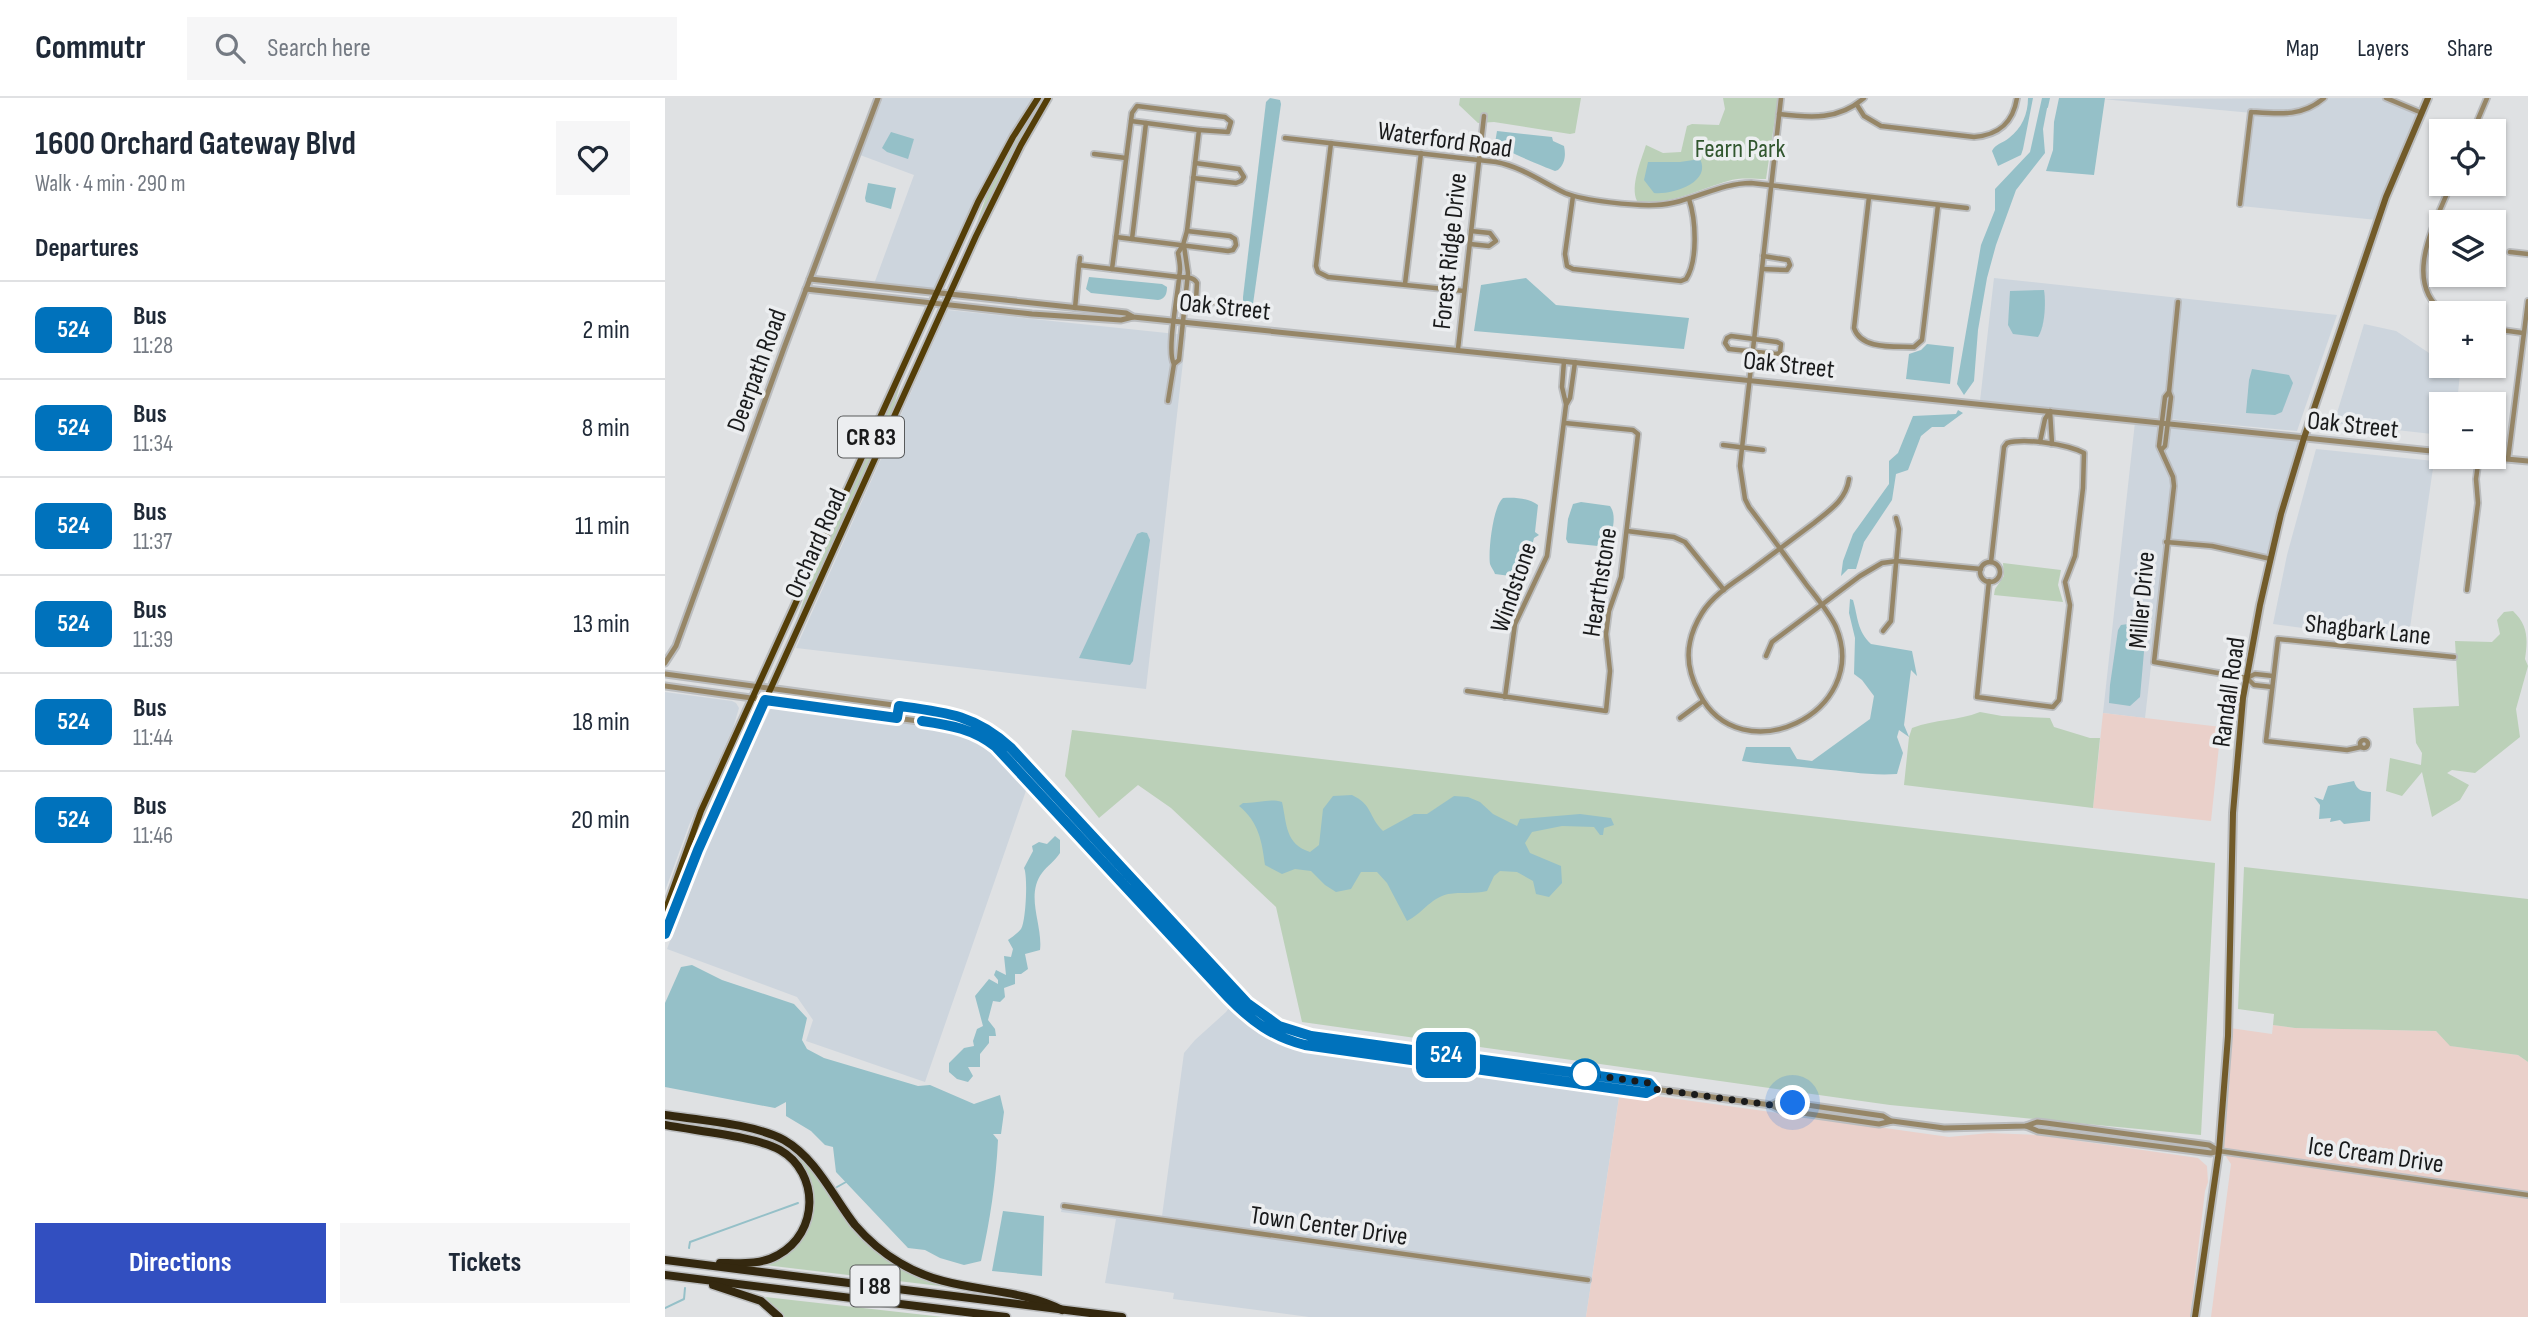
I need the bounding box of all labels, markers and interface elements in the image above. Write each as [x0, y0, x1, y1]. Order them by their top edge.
search box [187, 17, 677, 80]
text: Commutr [35, 28, 145, 68]
icon: search [211, 29, 249, 67]
text: Search here [267, 33, 371, 64]
text: Map [2286, 34, 2319, 63]
text: Layers [2357, 34, 2409, 63]
text: Share [2447, 34, 2493, 63]
street label: Waterford Road [1376, 116, 1514, 165]
map controls [2429, 119, 2506, 469]
button: locate [2429, 119, 2506, 196]
button: heart [556, 121, 630, 195]
text: 1600 Orchard Gateway Blvd [35, 124, 356, 164]
park label: Fearn Park [1695, 134, 1785, 165]
text: Walk · 4 min · 290 m [35, 170, 186, 198]
street label: Forest Ridge Drive [1427, 171, 1474, 331]
button: layers [2429, 210, 2506, 287]
text: Departures [35, 233, 139, 264]
street label: Oak Street [1178, 287, 1272, 328]
text: Bus [133, 301, 167, 332]
button: + [2429, 301, 2506, 378]
street label: Deerpath Road [721, 305, 794, 436]
text: 524 [57, 315, 90, 344]
text: 2 min [582, 315, 630, 346]
text: 11:28 [133, 332, 173, 360]
street label: Oak Street [1742, 345, 1836, 386]
button: − [2429, 392, 2506, 469]
text: Bus [133, 399, 167, 430]
street label: Oak Street [2306, 405, 2400, 446]
text: 524 [57, 413, 90, 442]
text: 8 min [582, 413, 630, 444]
road number: CR 83 [838, 416, 904, 458]
text: 11:34 [133, 430, 173, 458]
street label: Orchard Road [778, 484, 854, 603]
text: Bus [133, 497, 167, 528]
text: 524 [57, 511, 90, 540]
text: 11 min [575, 511, 630, 542]
street label: Hearthstone [1577, 526, 1624, 639]
text: 11:37 [133, 528, 172, 556]
street label: Windstone [1485, 538, 1544, 637]
street label: Miller Drive [2123, 550, 2162, 650]
text: Bus [133, 595, 167, 626]
street label: Shagbark Lane [2303, 608, 2432, 653]
text: 524 [57, 609, 90, 638]
text: 13 min [573, 609, 630, 640]
text: 11:39 [133, 626, 173, 654]
street label: Randall Road [2206, 635, 2253, 749]
text: Bus [133, 693, 167, 724]
text: 524 [57, 707, 90, 736]
text: 18 min [573, 707, 630, 738]
text: 11:44 [133, 724, 173, 752]
text: Bus [133, 791, 167, 822]
text: 524 [57, 805, 90, 834]
text: 20 min [571, 805, 630, 836]
text: 11:46 [133, 822, 173, 850]
line badge: 524 [1406, 1032, 1486, 1078]
text: 524 [1430, 1040, 1462, 1069]
unlabelled marker [1570, 1059, 1600, 1089]
your location [1775, 1085, 1810, 1120]
street label: Ice Cream Drive [2306, 1131, 2445, 1180]
street label: Town Center Drive [1248, 1200, 1410, 1253]
button: Directions [35, 1223, 326, 1303]
button: Tickets [340, 1223, 630, 1303]
road number: I 88 [851, 1266, 899, 1306]

